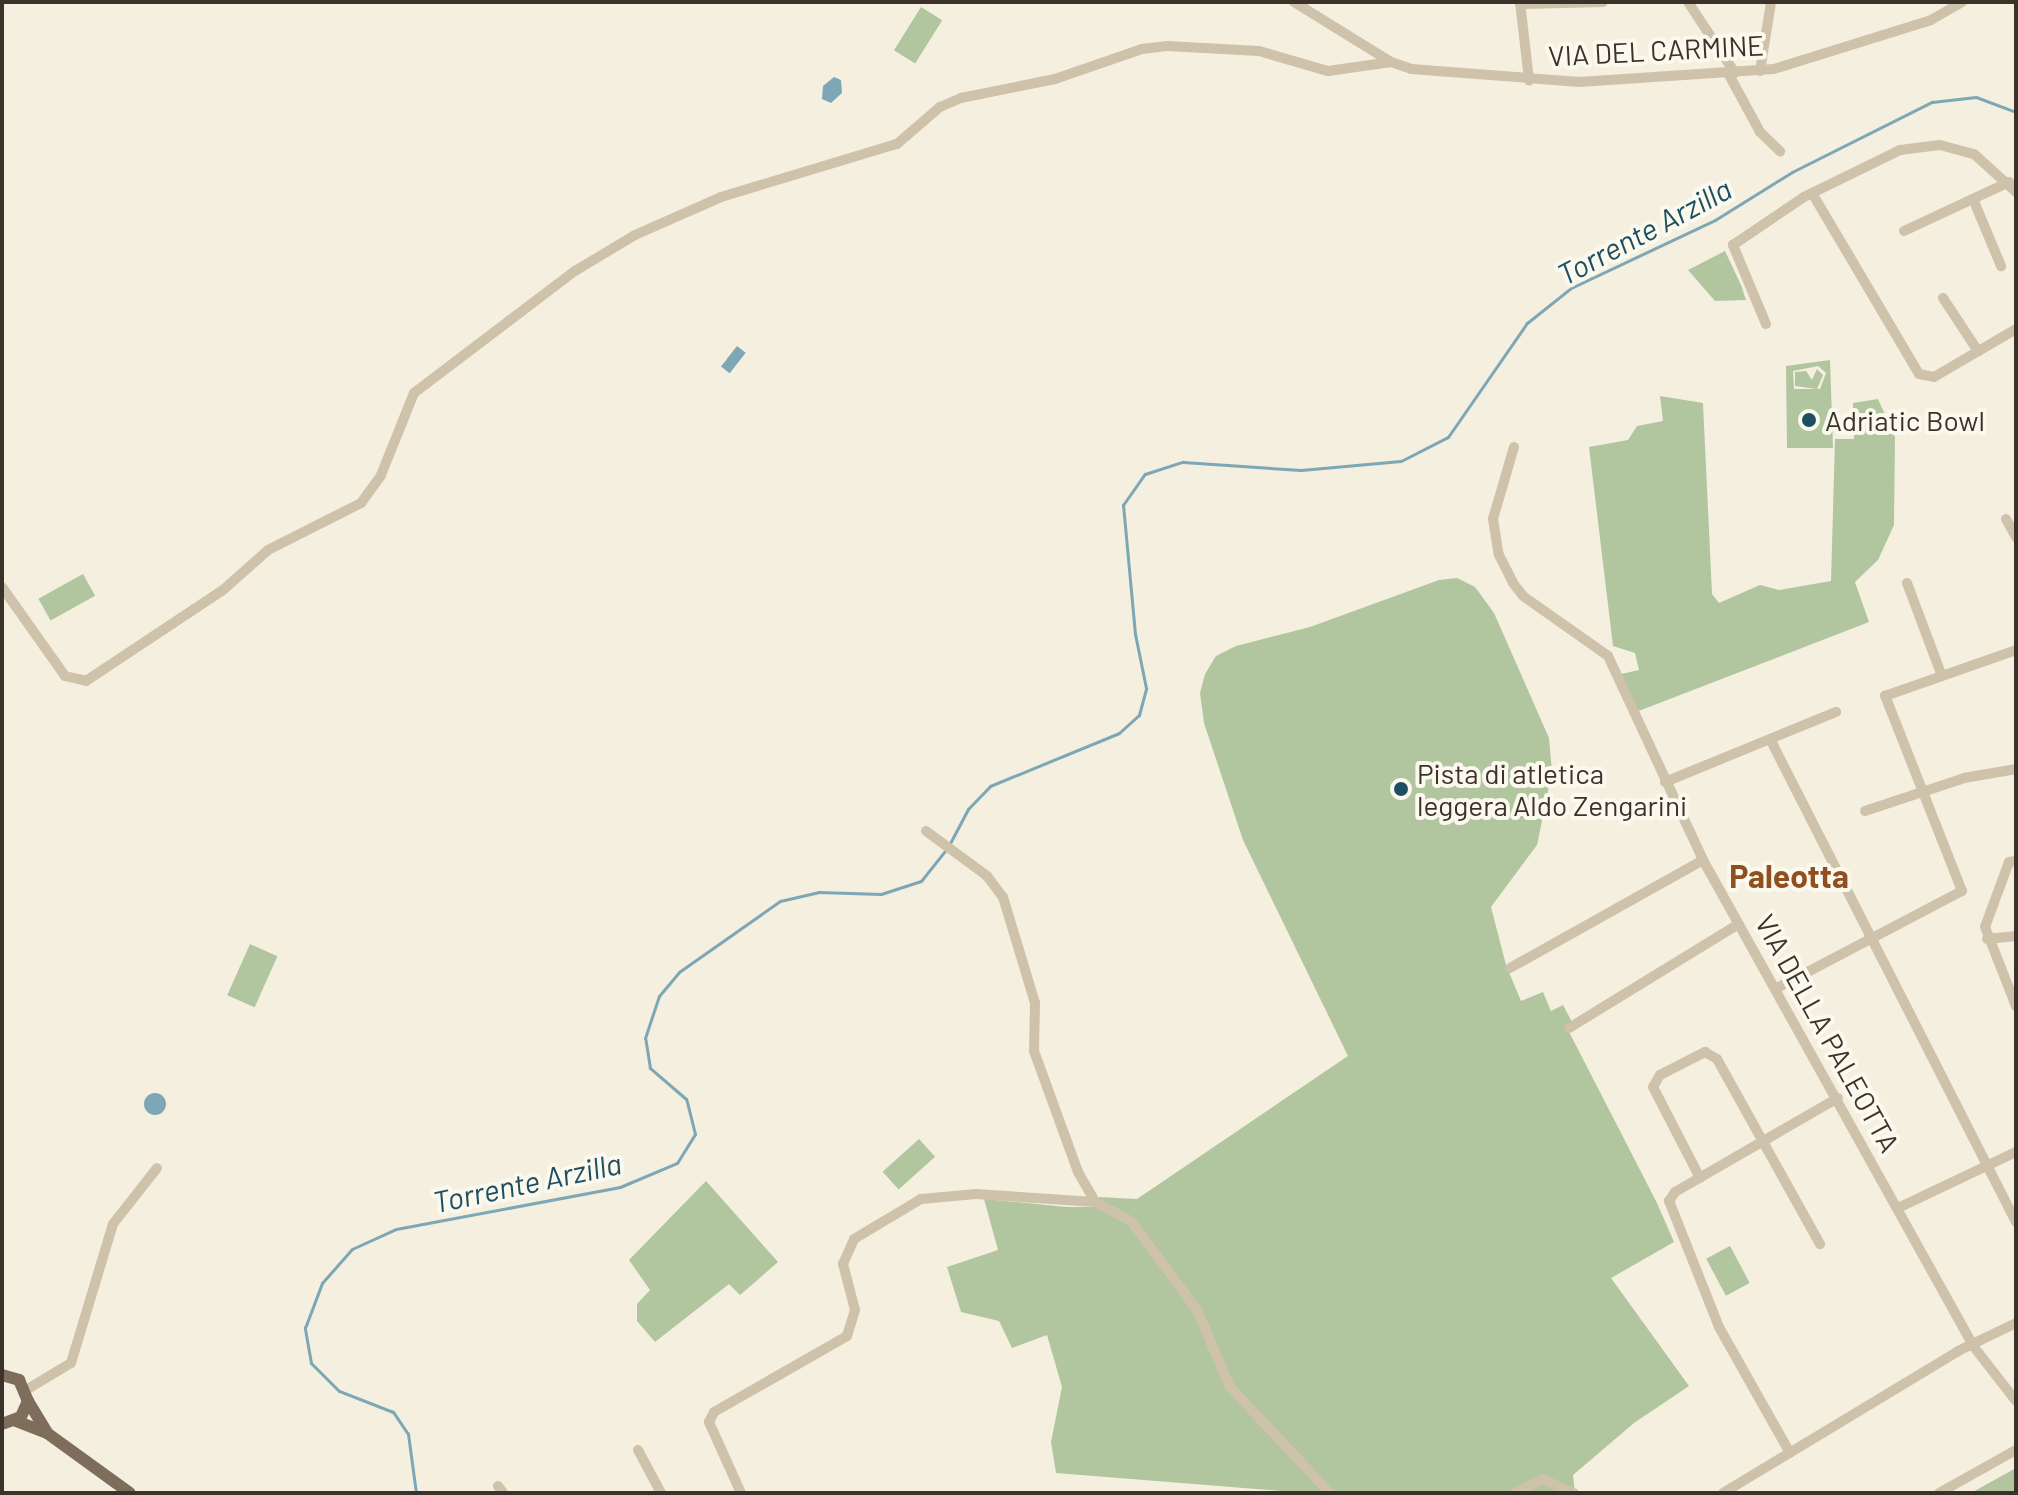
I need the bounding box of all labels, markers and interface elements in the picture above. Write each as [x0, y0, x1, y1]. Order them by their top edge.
street label: VIA DEL CARMINE [1547, 28, 1765, 72]
water label: Torrente Arzilla [1551, 170, 1737, 292]
place label: Adriatic Bowl [1825, 403, 1985, 437]
marker: Adriatic Bowl [1800, 411, 1818, 429]
place label: Pista di atletica leggera Aldo Zengarini [1417, 756, 1687, 822]
marker: Pista di atletica leggera Aldo Zengarini [1392, 780, 1410, 798]
district label: Paleotta [1729, 856, 1849, 894]
street label: VIA DELLA PALEOTTA [1749, 908, 1907, 1158]
water label: Torrente Arzilla [429, 1144, 625, 1220]

